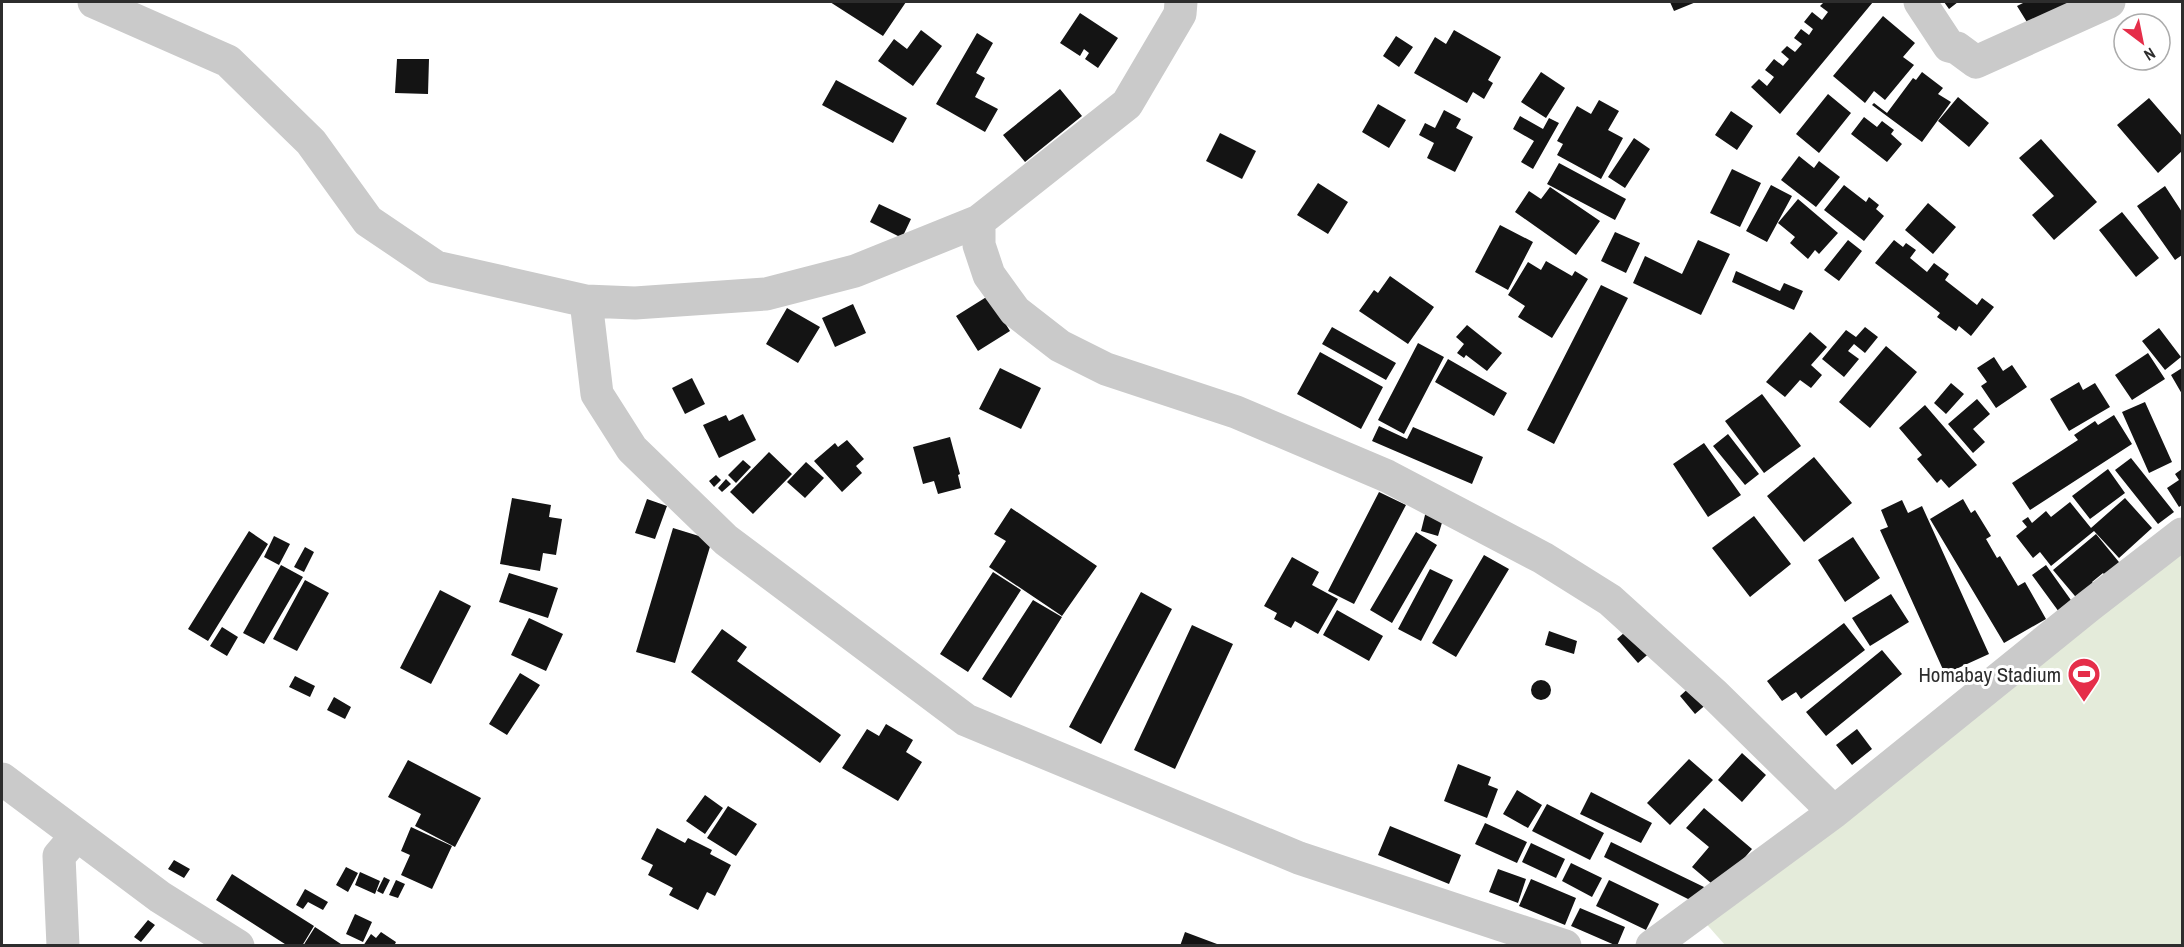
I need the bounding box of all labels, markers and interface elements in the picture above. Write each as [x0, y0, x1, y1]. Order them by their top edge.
north arrow [2112, 12, 2172, 72]
text: N [2140, 43, 2160, 67]
sports icon: Homabay Stadium [2066, 656, 2102, 703]
place label: Homabay Stadium [1918, 660, 2061, 689]

